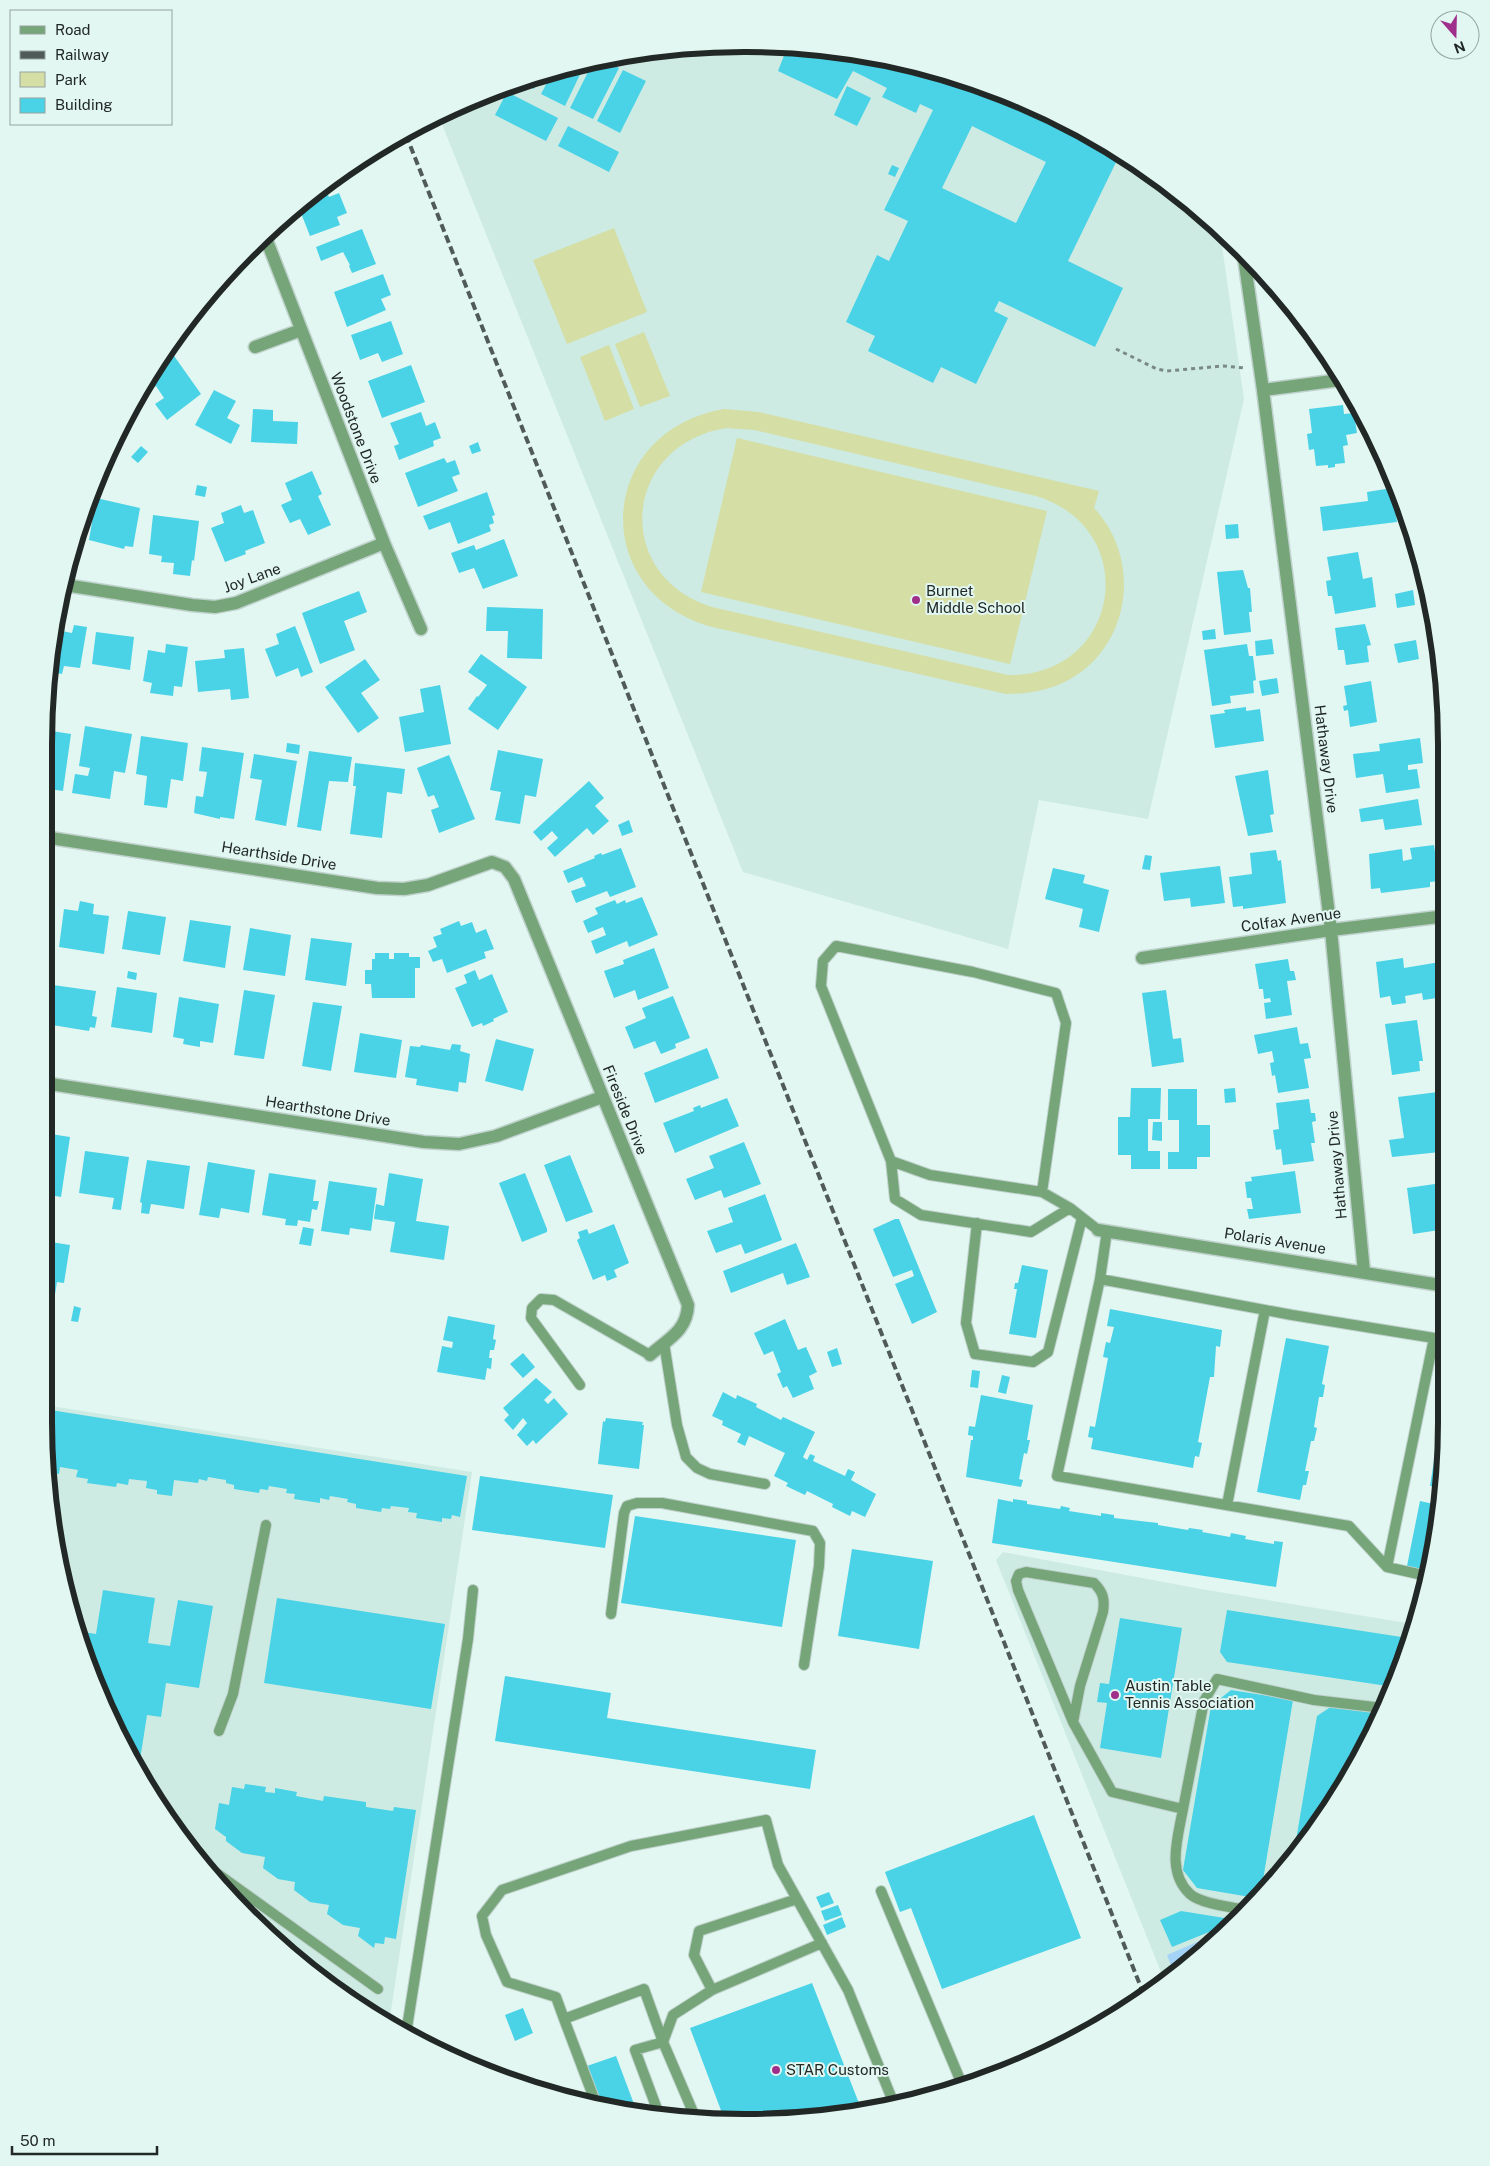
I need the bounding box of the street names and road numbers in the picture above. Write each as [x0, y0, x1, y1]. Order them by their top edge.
street label: Woodstone Drive [327, 370, 385, 486]
street label: Joy Lane [221, 559, 283, 596]
street label: Hathaway Drive [1311, 704, 1342, 814]
street label: Hearthside Drive [220, 838, 338, 873]
street label: Colfax Avenue [1240, 904, 1342, 935]
street label: Fireside Drive [600, 1063, 651, 1157]
street label: Hearthstone Drive [264, 1092, 392, 1129]
street label: Hathaway Drive [1323, 1110, 1350, 1220]
street label: Polaris Avenue [1223, 1224, 1327, 1257]

